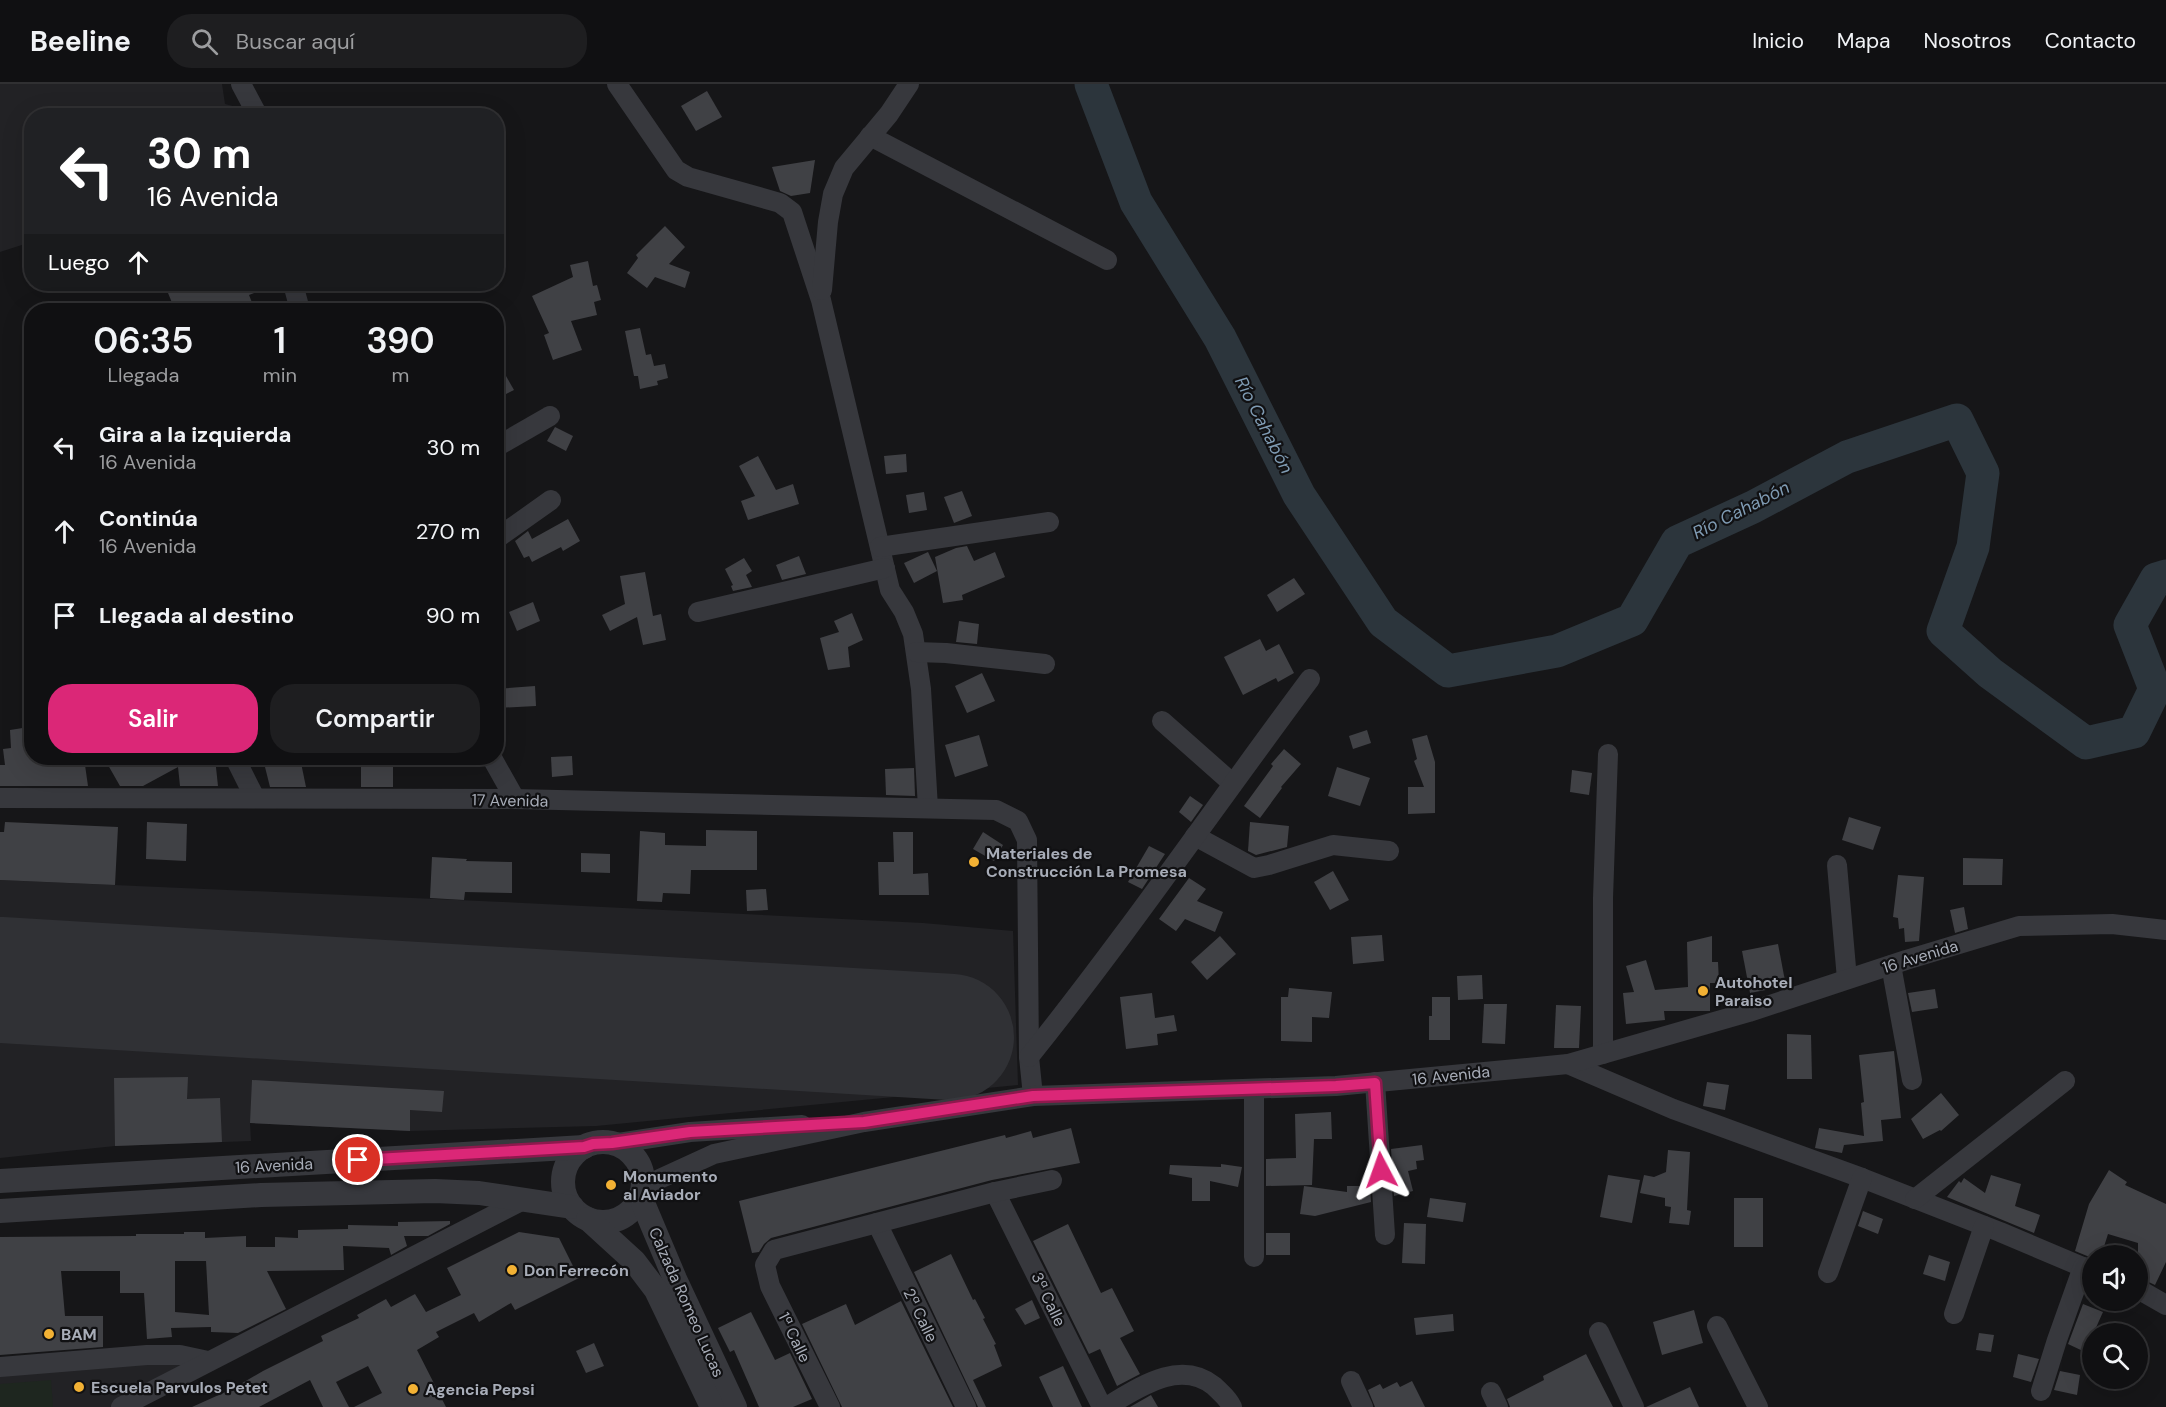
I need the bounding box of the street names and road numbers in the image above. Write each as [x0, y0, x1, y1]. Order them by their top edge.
street label: 17 Avenida [472, 789, 548, 812]
street label: 16 Avenida [1880, 935, 1961, 978]
street label: 16 Avenida [1411, 1061, 1491, 1090]
street label: 16 Avenida [235, 1153, 314, 1178]
street label: Calzada Romeo Lucas [644, 1224, 729, 1380]
street label: 3ª Calle [1026, 1269, 1071, 1330]
street label: 2ª Calle [899, 1285, 943, 1346]
street label: 1ª Calle [773, 1309, 816, 1366]

